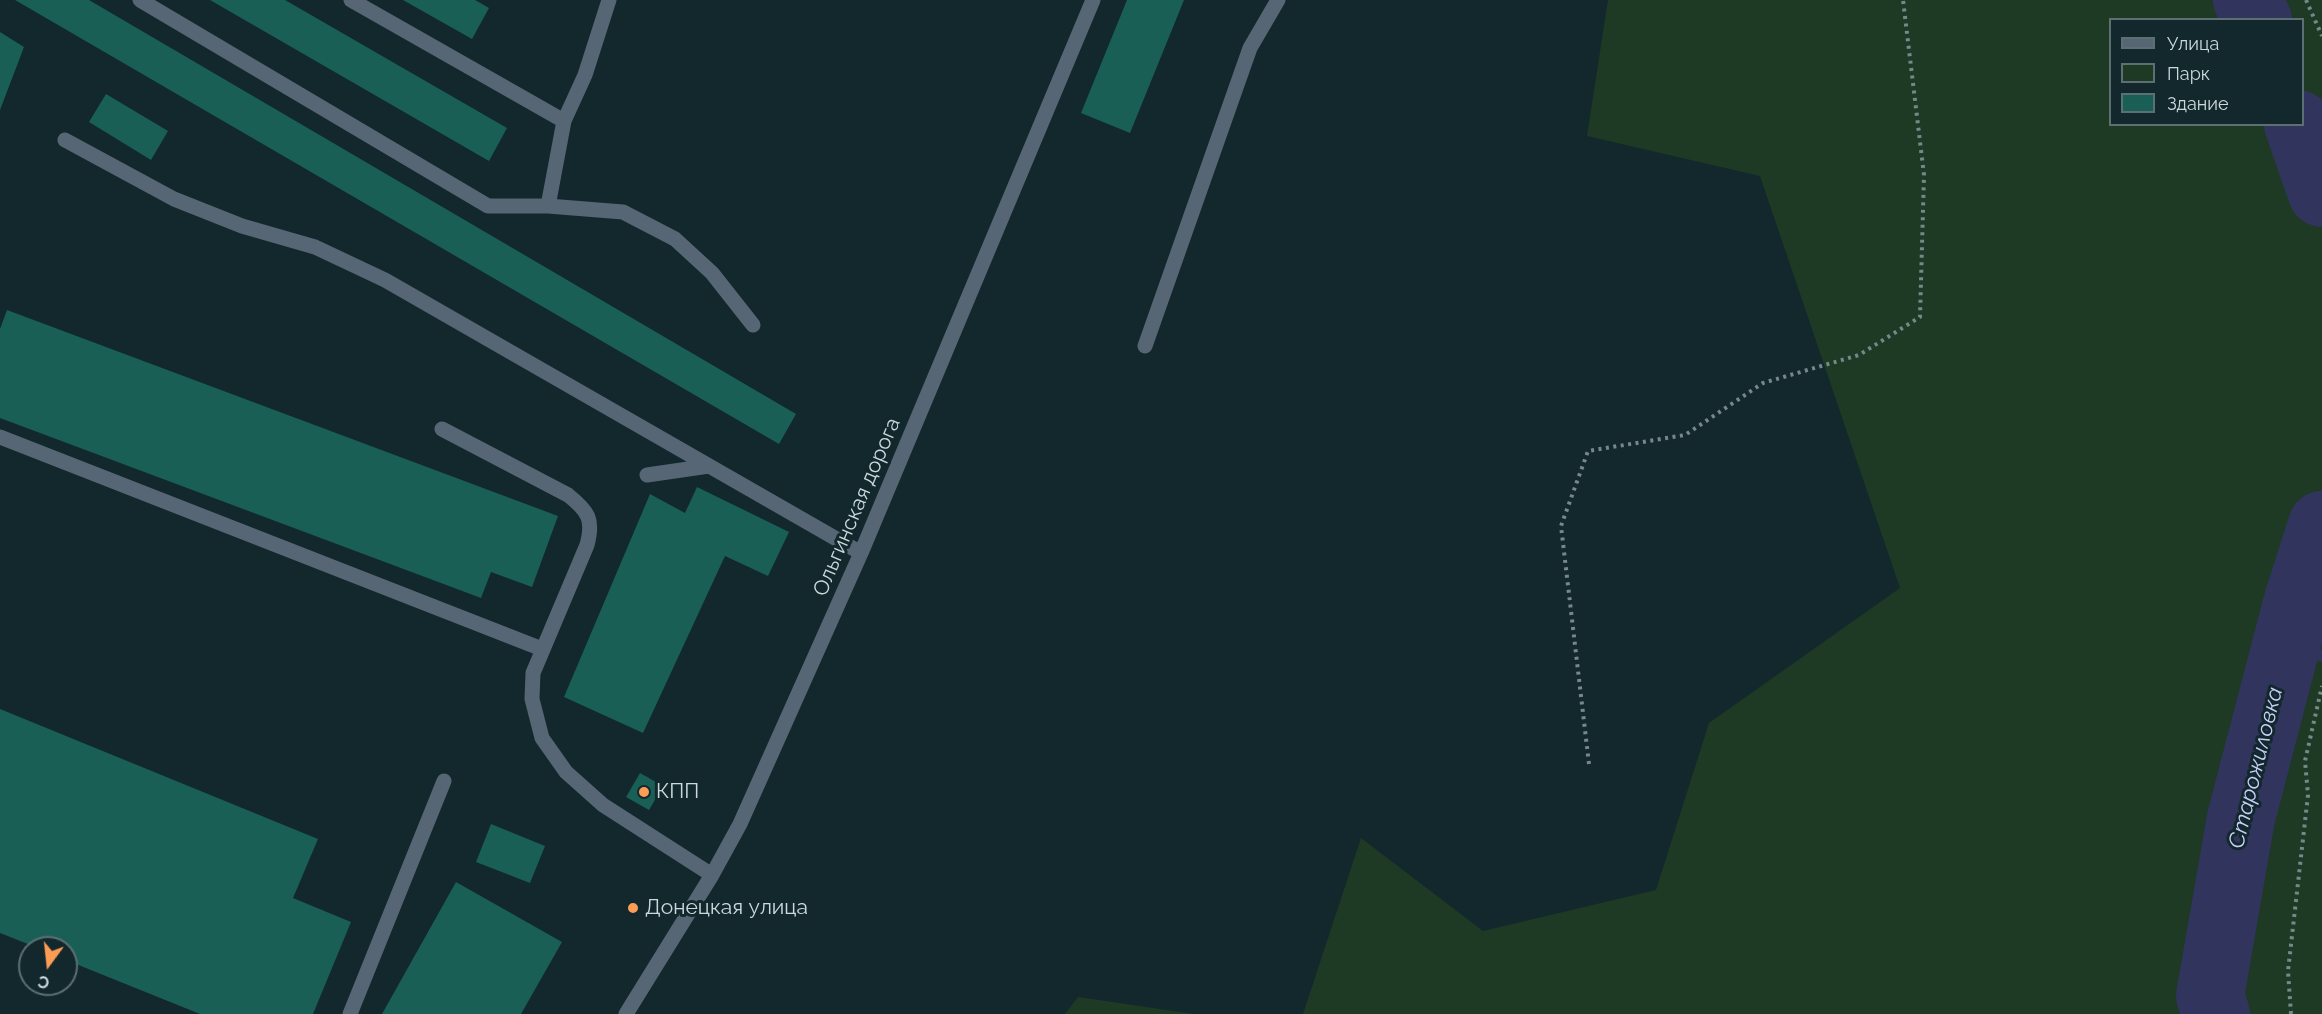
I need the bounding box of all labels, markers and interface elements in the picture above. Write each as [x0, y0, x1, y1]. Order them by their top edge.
legend [2109, 18, 2304, 126]
text: Улица [2167, 33, 2219, 54]
text: Парк [2167, 63, 2210, 84]
text: Здание [2167, 93, 2229, 114]
street label: Ольгинская дорога [808, 414, 906, 600]
water label: Старожиловка [2223, 685, 2289, 851]
place label: КПП [656, 779, 699, 805]
marker: КПП [637, 785, 651, 799]
place label: Донецкая улица [645, 895, 808, 921]
marker: Донецкая улица [626, 901, 640, 915]
north arrow [18, 936, 78, 996]
text: С [36, 971, 52, 993]

